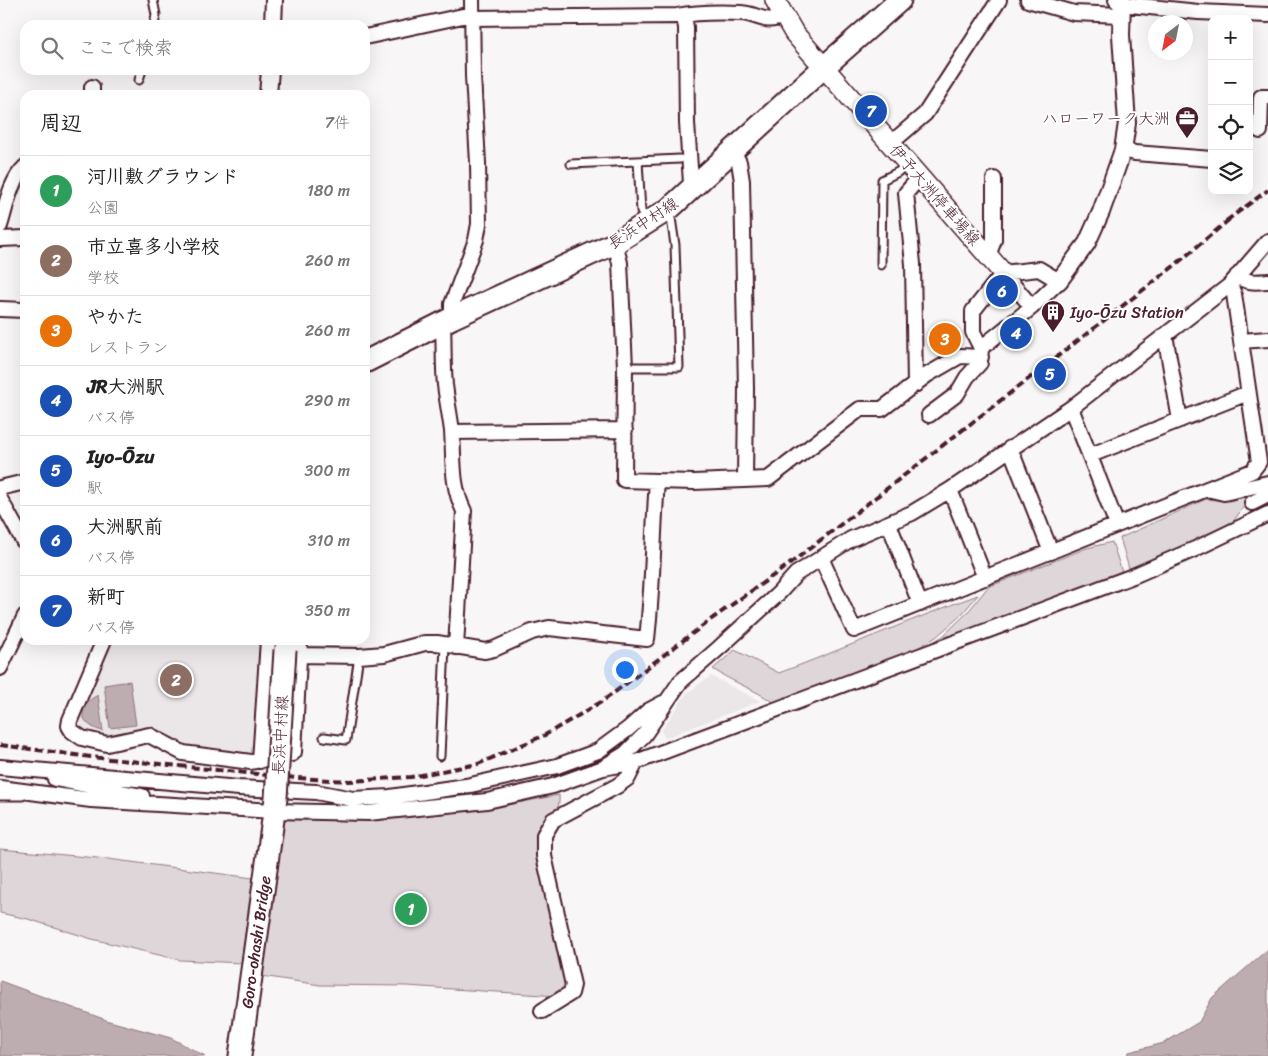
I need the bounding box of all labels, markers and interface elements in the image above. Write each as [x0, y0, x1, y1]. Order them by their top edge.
north arrow [1148, 15, 1193, 60]
map controls [1208, 15, 1253, 195]
button: + [1208, 15, 1253, 60]
search box [20, 20, 370, 75]
text: ここで検索 [78, 31, 173, 64]
icon: search [38, 34, 66, 62]
button: − [1208, 60, 1253, 105]
pin: 7 [855, 92, 887, 130]
text: 周辺 [40, 104, 82, 142]
place label: ハローワーク大洲 [1042, 104, 1170, 133]
office icon: ハローワーク大洲 [1174, 105, 1200, 139]
button: locate [1208, 105, 1253, 150]
text: 7件 [325, 108, 350, 137]
street label: 伊予大洲停車場線 [882, 137, 988, 253]
button: layers [1208, 150, 1253, 195]
text: 河川敷グラウンド [87, 160, 239, 193]
text: 1 [53, 176, 59, 205]
text: 180 m [307, 176, 350, 205]
street label: 長浜中村線 [602, 189, 684, 257]
text: 公園 [87, 193, 119, 222]
text: 市立喜多小学校 [87, 230, 220, 263]
text: 2 [51, 246, 61, 275]
text: 260 m [305, 246, 350, 275]
text: 学校 [87, 263, 119, 292]
pin: 6 [986, 272, 1018, 310]
place label: Iyo-Ōzu Station [1069, 298, 1184, 327]
building icon: Iyo-Ōzu Station [1040, 299, 1066, 333]
text: やかた [87, 300, 144, 333]
pin: 4 [1000, 314, 1032, 352]
text: 3 [52, 316, 60, 345]
text: 260 m [305, 316, 350, 345]
pin: 3 [929, 320, 961, 358]
text: レストラン [87, 333, 168, 362]
pin: 5 [1034, 355, 1066, 393]
text: JR大洲駅 [87, 370, 164, 403]
text: 4 [51, 386, 61, 415]
text: 290 m [304, 386, 350, 415]
text: バス停 [87, 403, 135, 432]
text: Iyo-Ōzu [87, 440, 154, 473]
text: 5 [51, 456, 61, 485]
text: 300 m [305, 456, 350, 485]
text: 駅 [87, 473, 103, 502]
text: 大洲駅前 [87, 510, 163, 543]
text: 6 [51, 526, 61, 555]
text: 310 m [308, 526, 350, 555]
text: バス停 [87, 543, 135, 572]
text: 新町 [87, 580, 125, 613]
text: 7 [51, 596, 61, 625]
text: 350 m [305, 596, 350, 625]
text: バス停 [87, 613, 135, 642]
your location [612, 657, 638, 683]
pin: 2 [160, 661, 192, 699]
street label: 長浜中村線 [263, 694, 297, 776]
street label: Goro-ohashi Bridge [232, 874, 280, 1010]
pin: 1 [395, 890, 427, 928]

